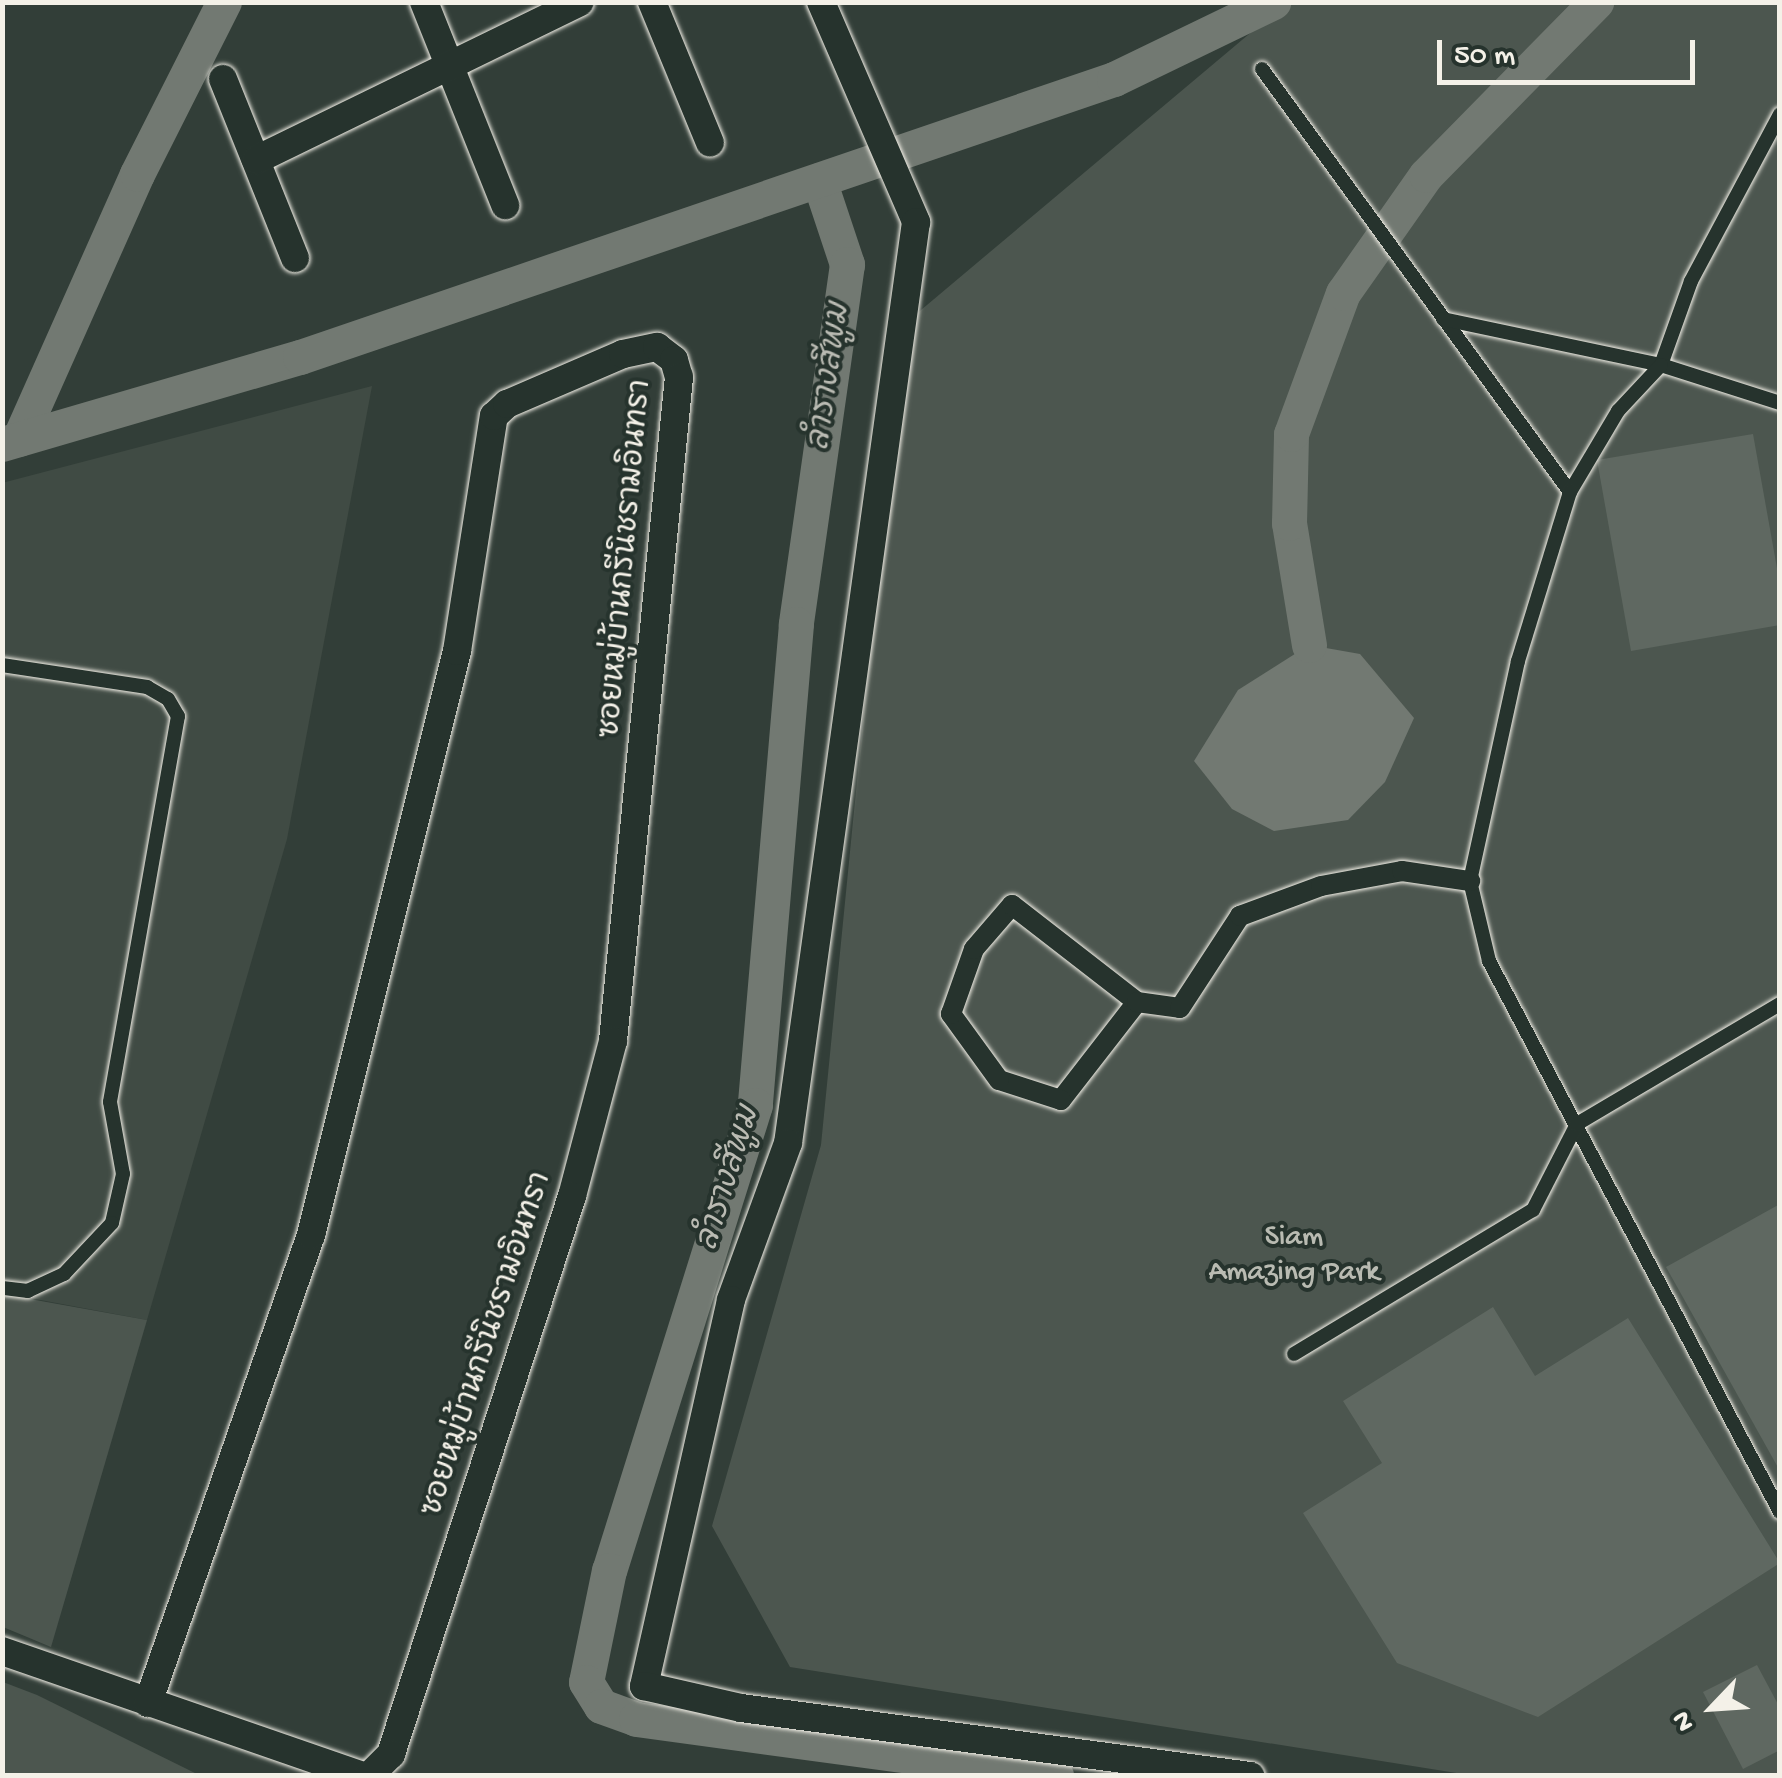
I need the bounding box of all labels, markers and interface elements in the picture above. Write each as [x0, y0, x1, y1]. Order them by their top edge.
scale bar [1442, 20, 1700, 82]
text: 50 m [1454, 40, 1515, 75]
water label: ลำรางสีพูม [802, 301, 860, 453]
street label: ซอยหมู่บ้านกรีนิชรามอินทรา [594, 378, 662, 740]
water label: ลำรางสีพูม [690, 1102, 770, 1256]
street label: ซอยหมู่บ้านกรีนิชรามอินทรา [416, 1168, 562, 1522]
park label: Siam Amazing Park [1208, 1221, 1380, 1292]
north arrow [1662, 1658, 1762, 1758]
text: N [1666, 1706, 1703, 1736]

